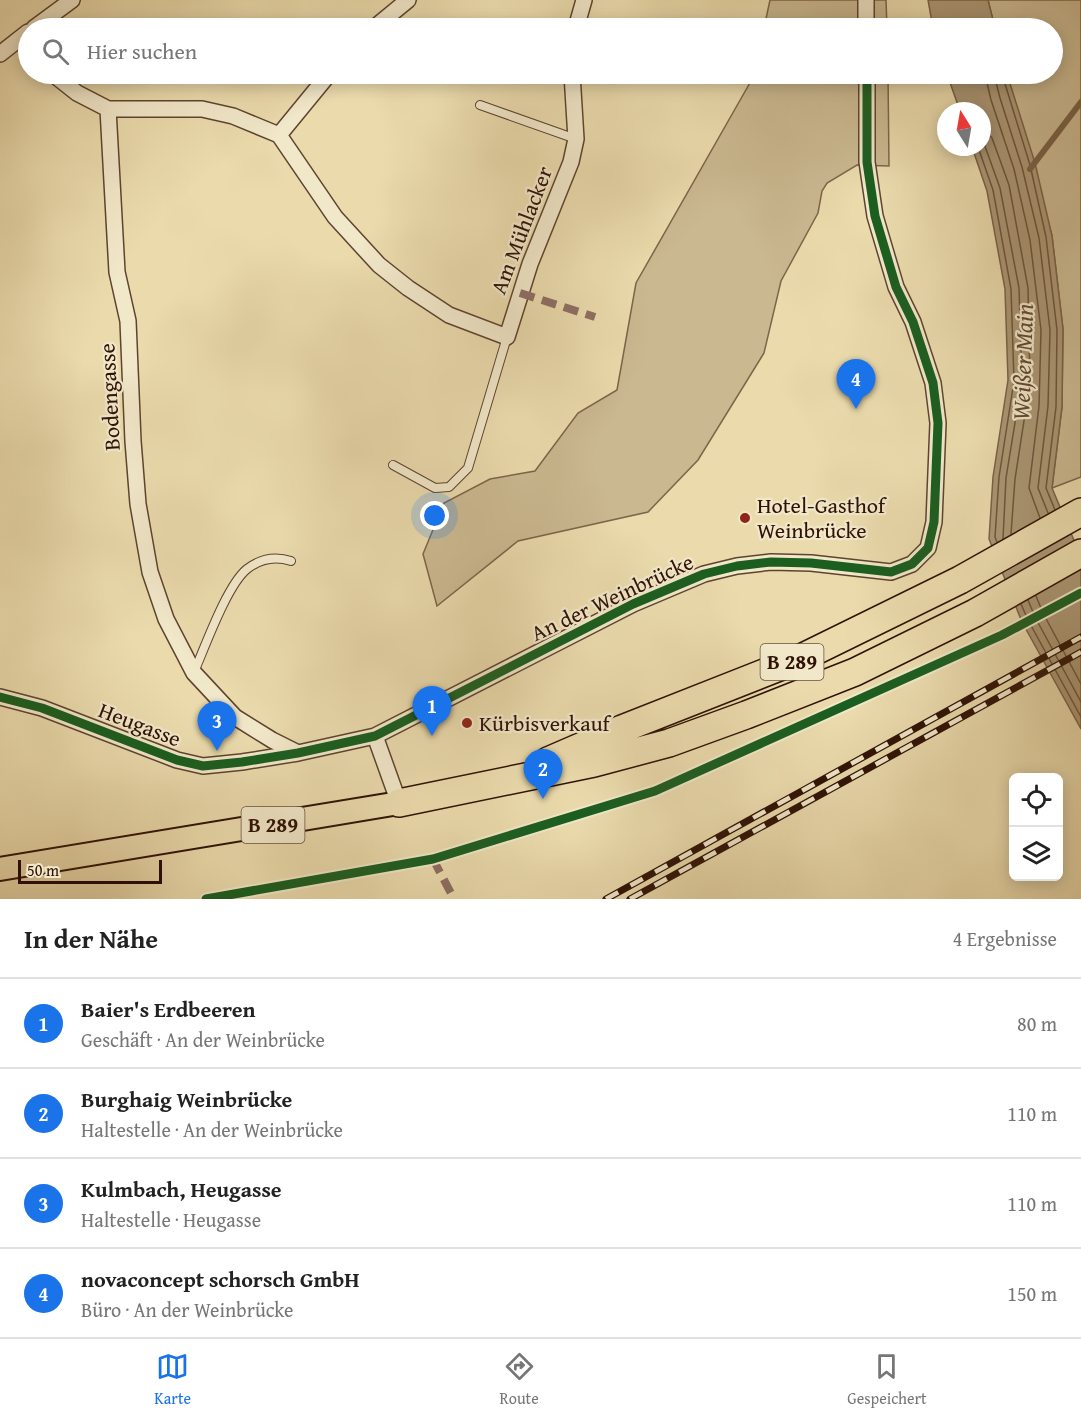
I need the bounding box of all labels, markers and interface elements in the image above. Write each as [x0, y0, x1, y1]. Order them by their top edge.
search box [18, 18, 1063, 84]
icon: search [39, 35, 72, 68]
text: Hier suchen [87, 35, 197, 67]
north arrow [937, 102, 991, 156]
street label: Am Mühlacker [482, 161, 560, 299]
water label: Weißer Main [1003, 303, 1042, 421]
street label: Bodengasse [90, 343, 128, 451]
pin: 4 [836, 360, 876, 409]
place label: Hotel-Gasthof Weinbrücke [757, 489, 888, 546]
your location [420, 501, 449, 530]
marker: Hotel-Gasthof Weinbrücke [738, 511, 752, 525]
street label: An der Weinbrücke [525, 545, 699, 649]
road number: B 289 [760, 644, 824, 680]
pin: 1 [412, 686, 452, 736]
street label: Heugasse [94, 694, 186, 754]
pin: 3 [198, 702, 236, 751]
place label: Kürbisverkauf [479, 707, 613, 739]
marker: Kürbisverkauf [460, 716, 474, 730]
pin: 2 [524, 750, 562, 799]
map controls [1009, 773, 1063, 881]
button: locate [1009, 773, 1063, 827]
road number: B 289 [242, 807, 304, 843]
button: layers [1009, 827, 1063, 881]
scale bar [18, 857, 162, 884]
text: 50 m [27, 858, 59, 882]
text: In der Nähe [24, 919, 158, 958]
text: 4 Ergebnisse [953, 924, 1057, 953]
text: Baier's Erdbeeren [81, 993, 256, 1025]
text: 1 [38, 1009, 49, 1038]
text: 80 m [1017, 1009, 1057, 1038]
text: Geschäft · An der Weinbrücke [81, 1025, 325, 1054]
text: Burghaig Weinbrücke [81, 1083, 292, 1115]
text: 2 [38, 1099, 49, 1128]
text: 110 m [1007, 1099, 1057, 1128]
text: Haltestelle · An der Weinbrücke [81, 1115, 343, 1144]
text: Kulmbach, Heugasse [81, 1173, 282, 1205]
text: 3 [38, 1189, 49, 1218]
text: 110 m [1007, 1189, 1057, 1218]
text: Haltestelle · Heugasse [81, 1205, 261, 1234]
text: novaconcept schorsch GmbH [81, 1263, 360, 1295]
text: 4 [38, 1279, 49, 1308]
text: 150 m [1007, 1279, 1057, 1308]
text: Büro · An der Weinbrücke [81, 1295, 293, 1324]
tab: Karte [154, 1350, 191, 1410]
tab: Route [500, 1350, 539, 1410]
tab: Gespeichert [847, 1350, 927, 1410]

